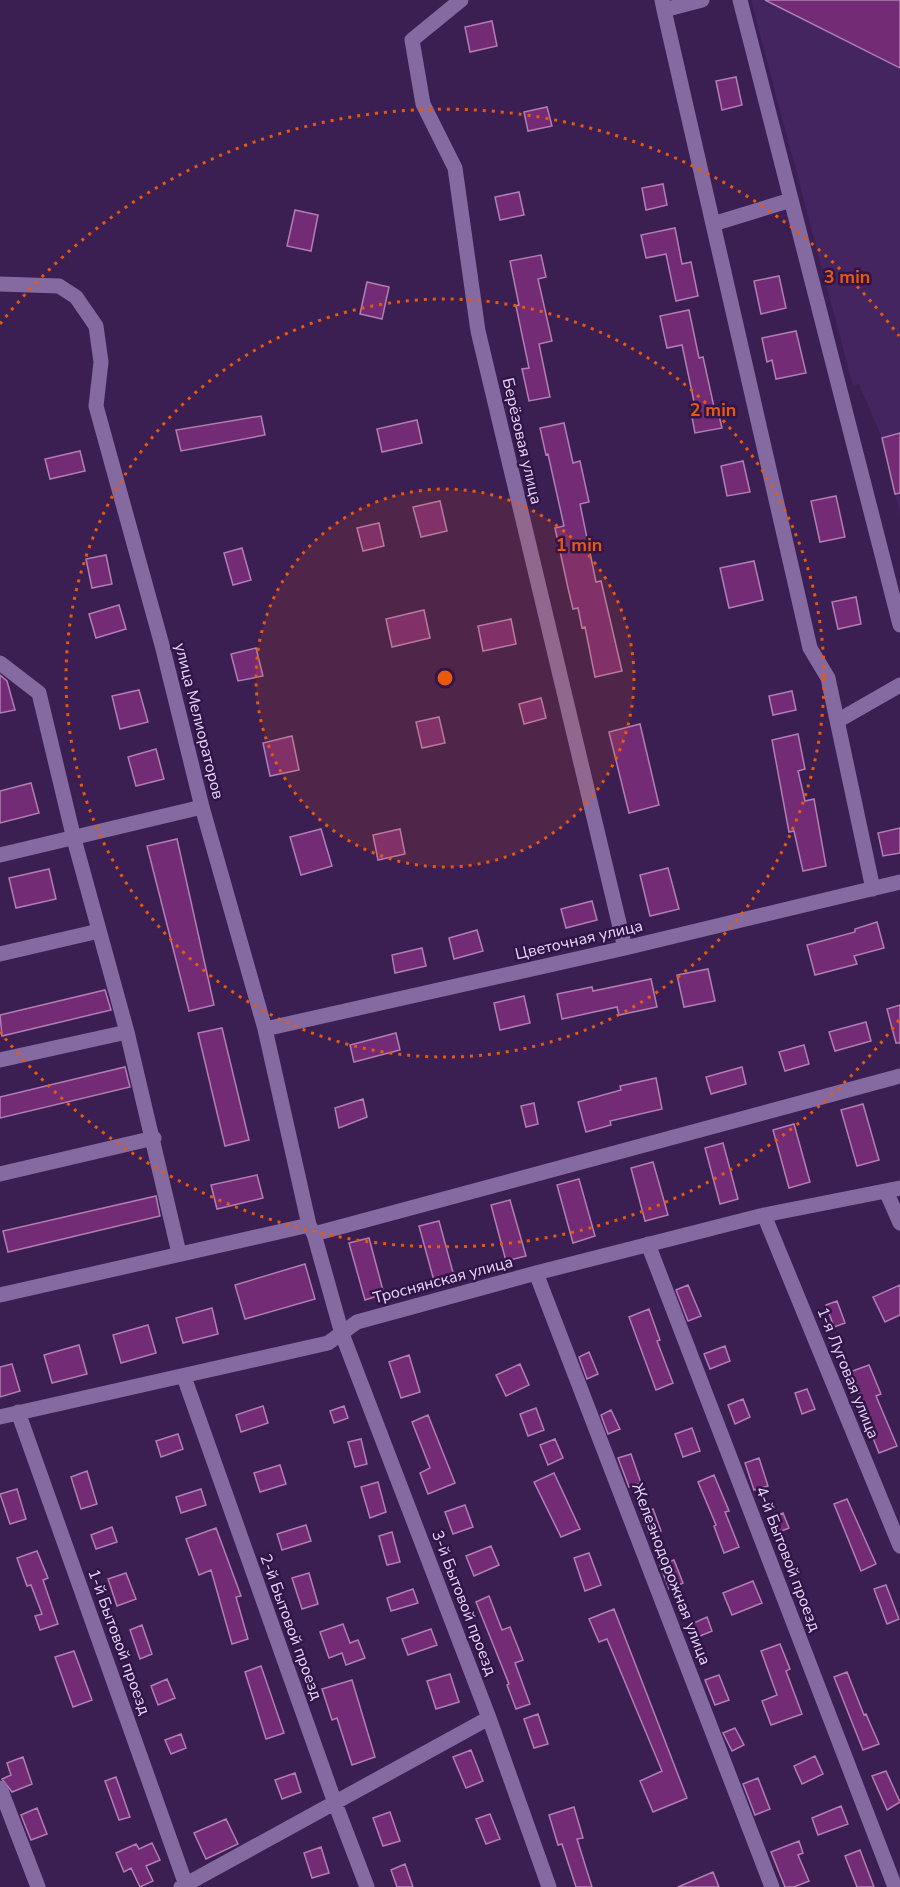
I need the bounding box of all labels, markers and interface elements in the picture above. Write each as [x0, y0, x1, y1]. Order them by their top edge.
text: 3 min [824, 265, 870, 289]
street label: Берёзовая улица [497, 376, 547, 506]
text: 2 min [690, 398, 736, 422]
text: 1 min [556, 533, 602, 557]
street label: улица Мелиораторов [169, 641, 229, 802]
centre of rings [435, 668, 455, 688]
street label: Цветочная улица [513, 915, 645, 965]
street label: Троснянская улица [371, 1251, 515, 1309]
street label: 1-я Луговая улица [812, 1304, 884, 1442]
street label: Железнодорожная улица [626, 1480, 716, 1668]
street label: 4-й Бытовой проезд [750, 1483, 826, 1635]
street label: 3-й Бытовой проезд [426, 1527, 502, 1679]
street label: 2-й Бытовой проезд [254, 1551, 328, 1703]
street label: 1-й Бытовой проезд [82, 1566, 156, 1718]

